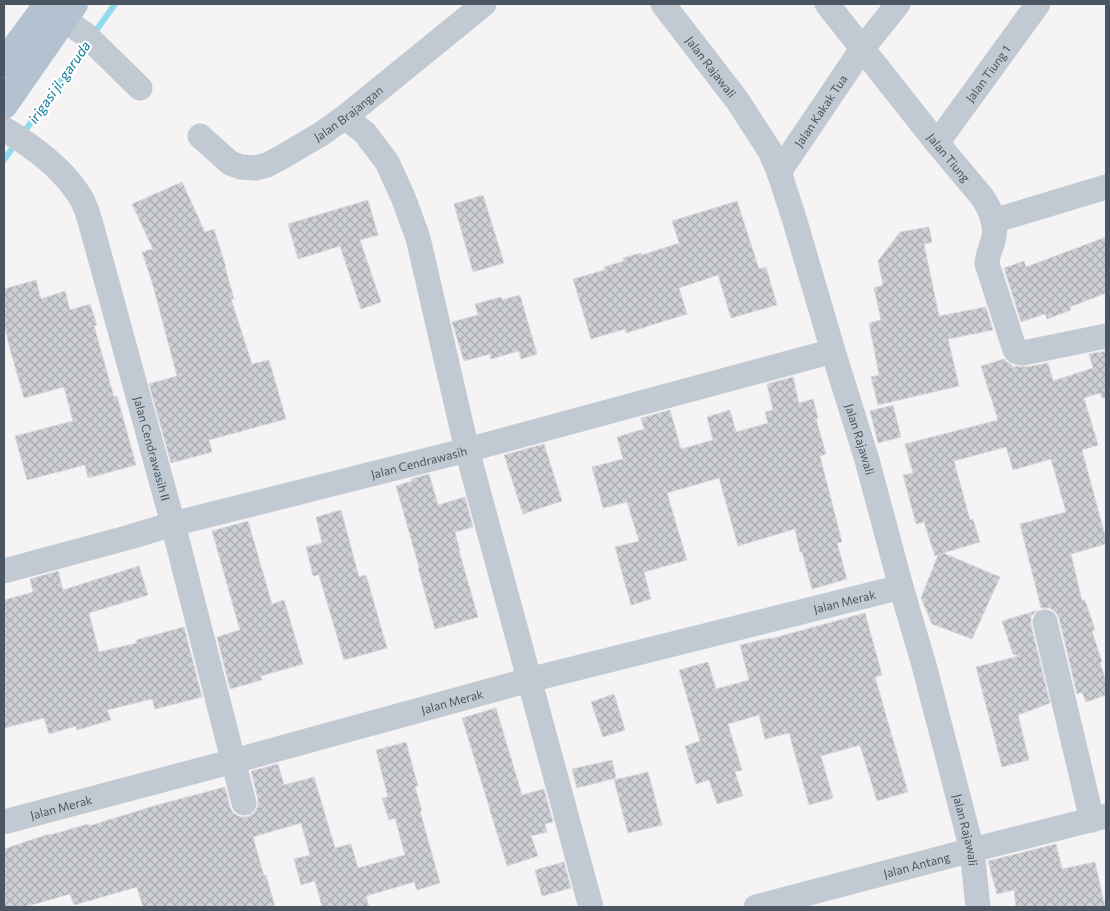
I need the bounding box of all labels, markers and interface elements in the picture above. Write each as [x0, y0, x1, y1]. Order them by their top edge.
street label: Jalan Rajawali [682, 33, 739, 100]
water label: irigasi jl. garuda [24, 37, 94, 127]
street label: Jalan Tiung 1 [962, 42, 1013, 105]
street label: Jalan Kakak Tua [791, 72, 850, 150]
street label: Jalan Brajangan [311, 82, 385, 145]
street label: Jalan Tiung [924, 130, 974, 185]
street label: Jalan Cendrawasih II [130, 395, 173, 502]
street label: Jalan Rajawali [842, 402, 878, 476]
street label: Jalan Cendrawasih [369, 443, 469, 482]
street label: Jalan Merak [812, 587, 877, 617]
street label: Jalan Merak [419, 686, 485, 717]
street label: Jalan Merak [28, 792, 94, 823]
street label: Jalan Rajawali [950, 792, 981, 867]
street label: Jalan Antang [882, 849, 952, 881]

